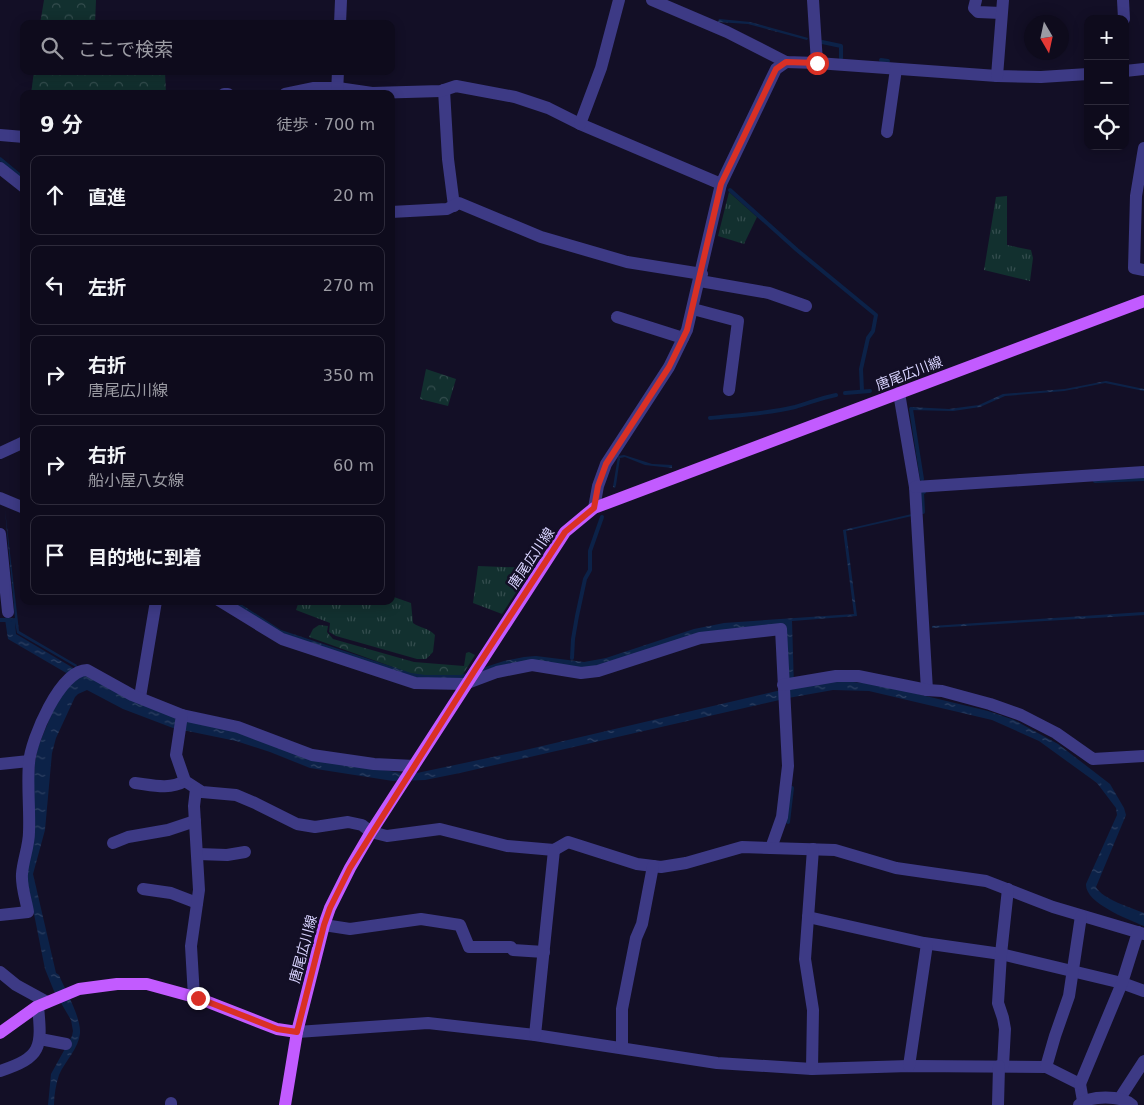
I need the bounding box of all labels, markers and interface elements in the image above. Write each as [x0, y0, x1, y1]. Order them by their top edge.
north arrow [1024, 15, 1069, 60]
map controls [1084, 15, 1129, 150]
button: + [1084, 15, 1129, 60]
search box [20, 20, 395, 75]
icon: search [38, 34, 66, 62]
text: ここで検索 [78, 38, 173, 60]
route start [806, 52, 829, 75]
button: − [1084, 60, 1129, 105]
button: locate [1084, 105, 1129, 150]
text: 9 分 [40, 113, 83, 137]
text: 徒歩 · 700 m [277, 115, 375, 134]
icon: ahead [41, 181, 69, 209]
text: 直進 [88, 186, 126, 208]
text: 20 m [333, 186, 374, 205]
icon: left [41, 271, 69, 299]
text: 左折 [88, 276, 126, 298]
text: 270 m [323, 276, 374, 295]
street label: 唐尾広川線 [873, 353, 945, 393]
text: 右折 [88, 354, 126, 376]
icon: right [41, 361, 69, 389]
text: 350 m [323, 366, 374, 385]
text: 唐尾広川線 [88, 381, 168, 400]
text: 右折 [88, 444, 126, 466]
icon: right [41, 451, 69, 479]
text: 60 m [333, 456, 374, 475]
text: 船小屋八女線 [88, 471, 184, 490]
street label: 唐尾広川線 [505, 525, 557, 591]
icon: arrive [41, 541, 69, 569]
text: 目的地に到着 [88, 546, 202, 568]
street label: 唐尾広川線 [286, 913, 320, 985]
route end [187, 987, 210, 1010]

